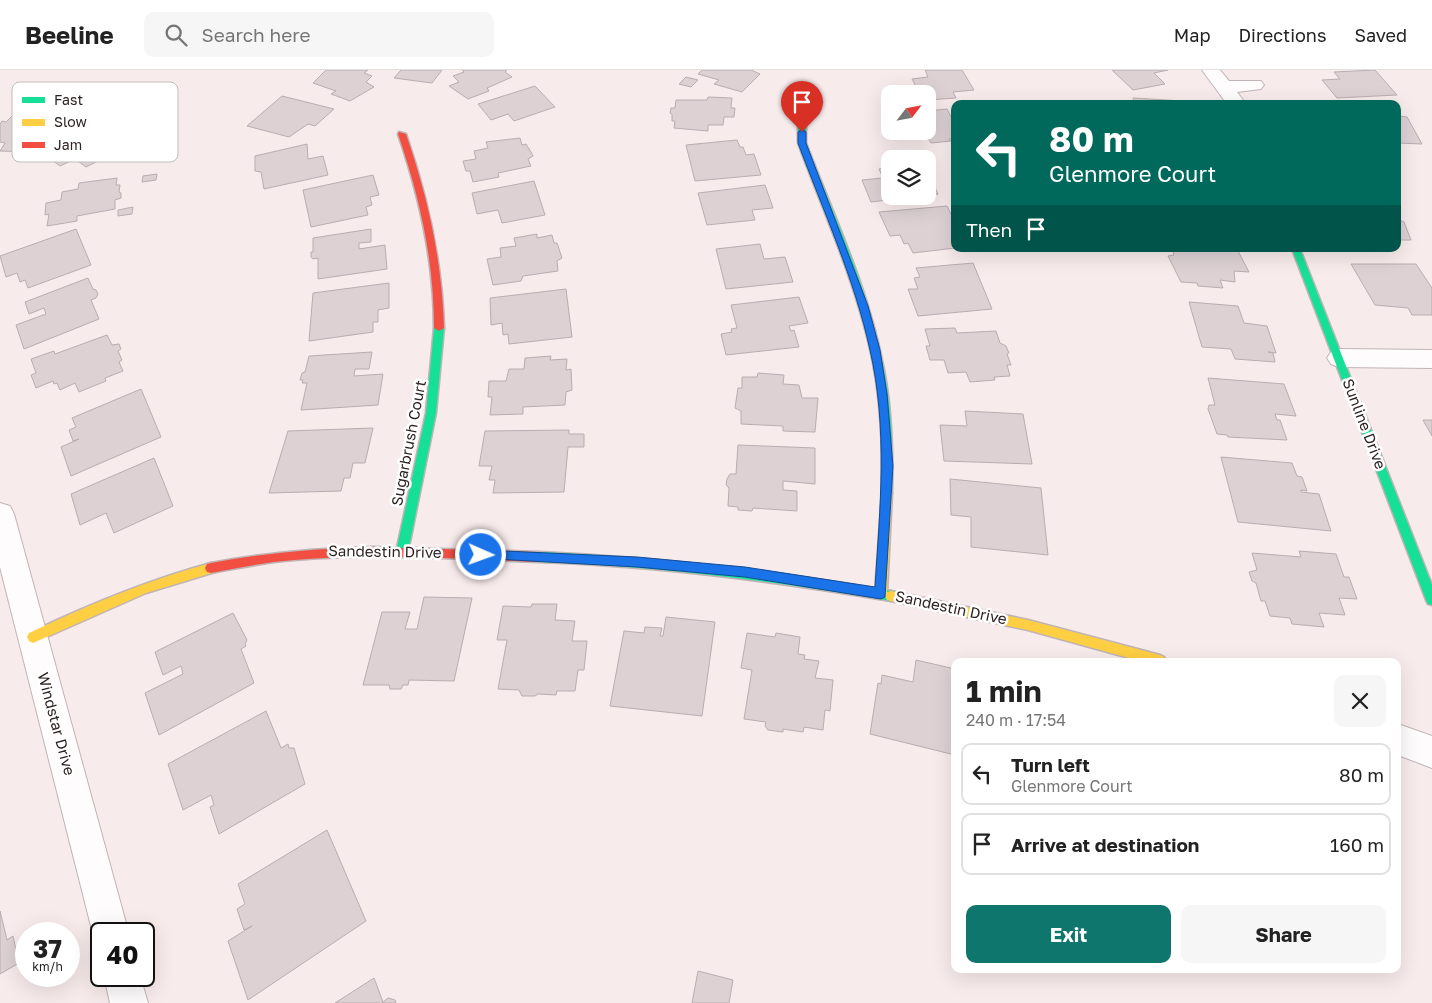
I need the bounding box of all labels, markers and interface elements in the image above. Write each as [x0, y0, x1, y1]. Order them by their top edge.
search box [144, 12, 494, 57]
text: Beeline [25, 20, 114, 49]
icon: search [162, 21, 190, 49]
text: Search here [202, 23, 310, 46]
text: Map [1174, 24, 1210, 46]
text: Directions [1238, 24, 1326, 46]
text: Saved [1354, 24, 1407, 46]
pin [781, 81, 823, 132]
legend [12, 82, 178, 162]
north arrow [881, 85, 936, 140]
map controls [881, 85, 936, 205]
icon: arrive [788, 88, 816, 116]
text: Fast [54, 91, 83, 108]
text: Slow [54, 113, 87, 130]
text: 80 m [1049, 118, 1134, 160]
icon: left [966, 120, 1031, 185]
text: Jam [54, 136, 82, 153]
button: layers [881, 150, 936, 205]
text: Glenmore Court [1049, 160, 1216, 187]
icon: arrive [1022, 215, 1050, 243]
text: Then [966, 218, 1012, 241]
street label: Sunline Drive [1339, 376, 1391, 472]
street label: Sugarbrush Court [387, 378, 429, 507]
position arrow [454, 528, 506, 580]
street label: Sandestin Drive [328, 541, 442, 561]
street label: Sandestin Drive [894, 586, 1009, 628]
street label: Windstar Drive [35, 670, 79, 778]
text: 1 min [966, 673, 1042, 709]
button: close [1334, 675, 1386, 727]
text: 240 m · 17:54 [966, 710, 1066, 730]
text: Turn left [1011, 753, 1090, 776]
icon: left [968, 760, 996, 788]
text: 80 m [1339, 763, 1384, 786]
text: Glenmore Court [1011, 776, 1133, 796]
icon: arrive [968, 830, 996, 858]
text: Arrive at destination [1011, 833, 1199, 856]
text: 160 m [1330, 833, 1384, 856]
button: Exit [966, 905, 1171, 963]
button: Share [1181, 905, 1386, 963]
speed limit sign: 40 [90, 922, 155, 987]
text: 37 [33, 933, 62, 964]
text: km/h [32, 959, 63, 974]

